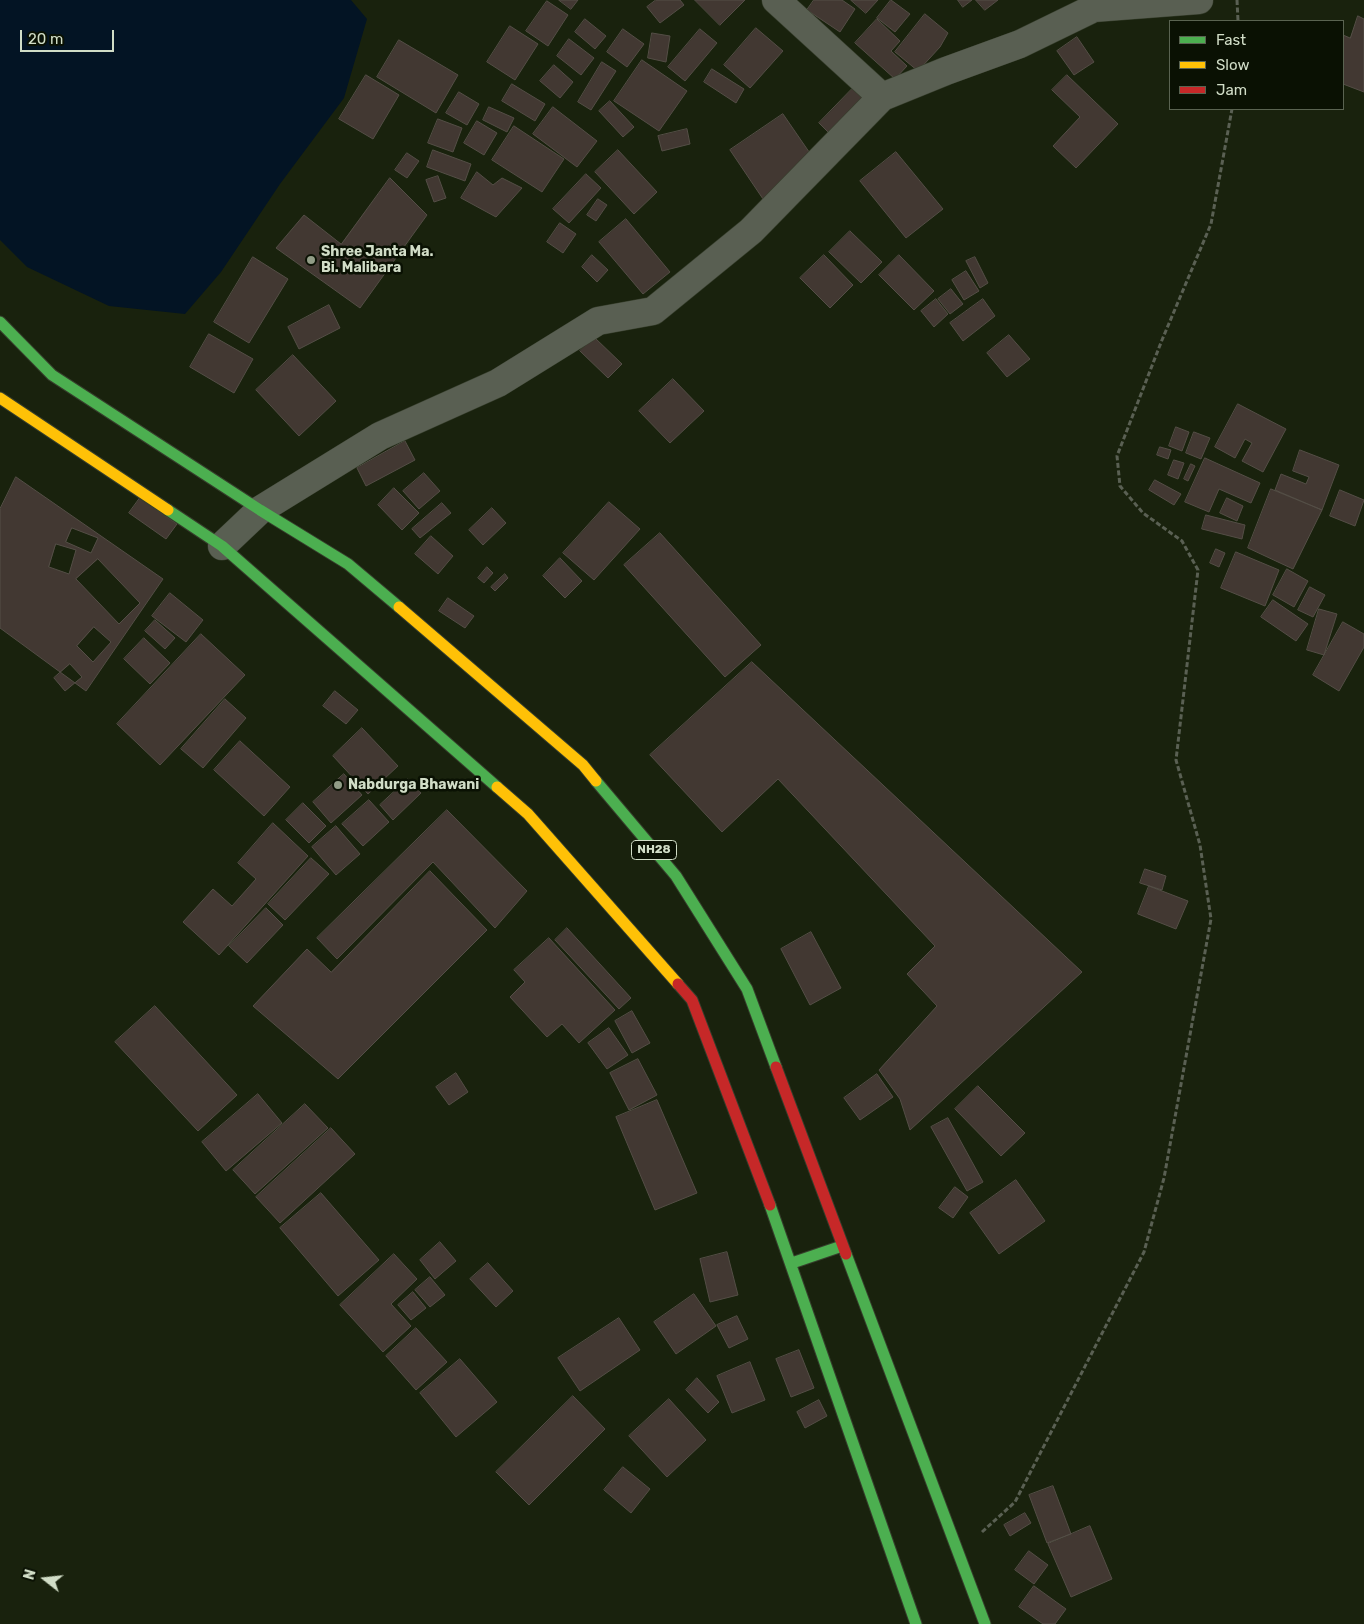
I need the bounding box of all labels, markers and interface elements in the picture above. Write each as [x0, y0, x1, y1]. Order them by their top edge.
scale bar [22, 20, 116, 52]
legend [1169, 20, 1344, 110]
text: 20 m [28, 30, 63, 48]
text: Fast [1216, 31, 1246, 49]
text: Slow [1216, 56, 1249, 74]
text: Jam [1216, 81, 1247, 99]
place label: Shree Janta Ma. Bi. Malibara [321, 244, 433, 276]
marker: Shree Janta Ma. Bi. Malibara [305, 254, 317, 266]
place label: Nabdurga Bhawani [348, 777, 479, 793]
marker: Nabdurga Bhawani [332, 779, 344, 791]
road number: NH28 [632, 840, 676, 860]
north arrow [20, 1554, 70, 1604]
text: N [21, 1568, 40, 1582]

